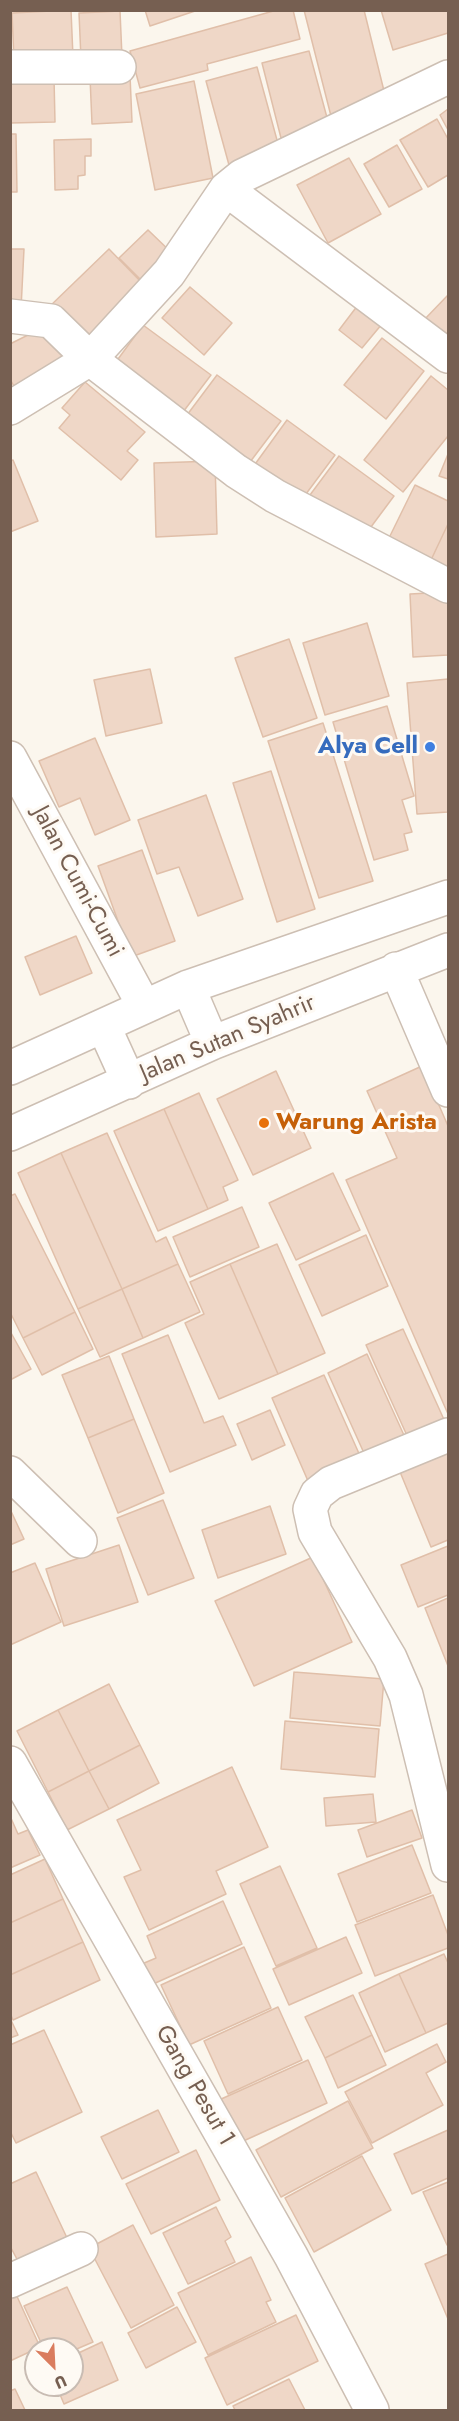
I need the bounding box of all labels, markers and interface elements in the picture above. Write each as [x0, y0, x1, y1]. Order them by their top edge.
place label: Alya Cell [318, 733, 418, 761]
marker: Alya Cell [423, 740, 437, 754]
street label: Jalan Cumi-Cumi [25, 801, 129, 963]
street label: Jalan Sutan Syahrir [136, 989, 320, 1089]
place label: Warung Arista [276, 1109, 437, 1137]
marker: Warung Arista [257, 1116, 271, 1130]
street label: Gang Pesut 1 [148, 2021, 240, 2151]
north arrow [24, 2337, 84, 2397]
text: U [51, 2369, 71, 2395]

